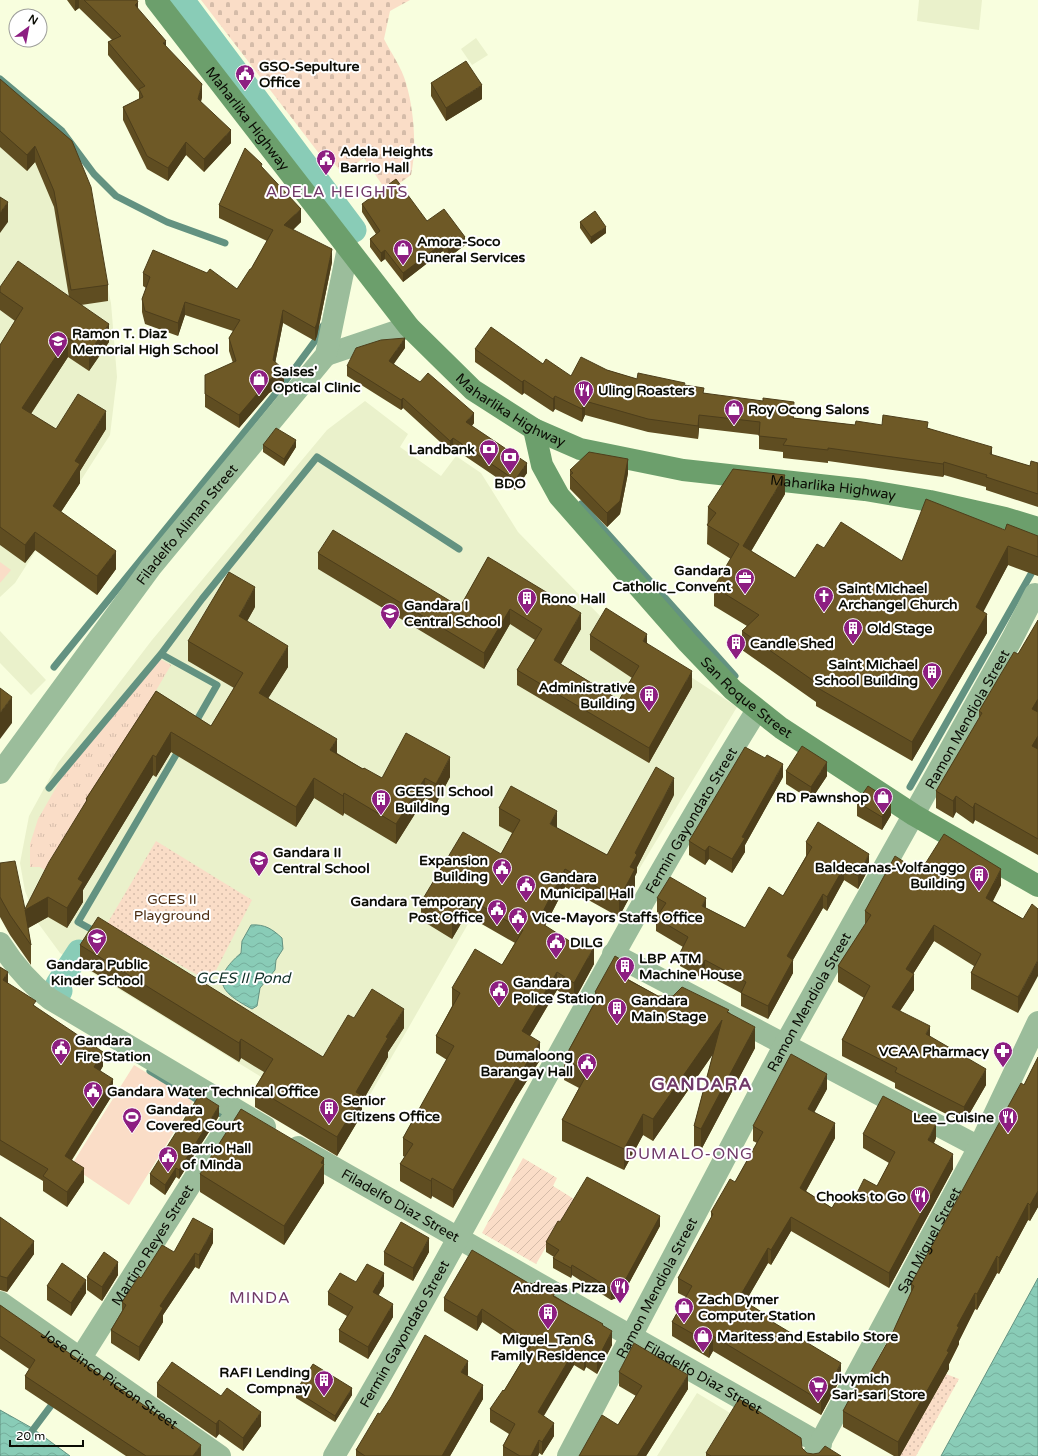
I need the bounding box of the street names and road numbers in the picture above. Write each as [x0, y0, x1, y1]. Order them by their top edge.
street label: Maharlika Highway [202, 63, 294, 174]
street label: Maharlika Highway [452, 369, 569, 450]
street label: Filadelfo Aliman Street [132, 460, 241, 588]
street label: Maharlika Highway [769, 471, 898, 504]
street label: Ramon Mendiola Street [921, 646, 1013, 792]
street label: San Roque Street [697, 653, 796, 742]
street label: Fermin Gayondato Street [642, 744, 741, 897]
street label: Ramon Mendiola Street [763, 929, 855, 1075]
street label: Filadelfo Diaz Street [339, 1165, 463, 1246]
street label: Martino Reyes Street [108, 1181, 197, 1309]
street label: San Miguel Street [894, 1184, 965, 1296]
street label: Ramon Mendiola Street [612, 1214, 701, 1361]
street label: Fermin Gayondato Street [356, 1257, 453, 1411]
street label: Jose Cinco Piczon Street [38, 1325, 182, 1433]
street label: Filadelfo Diaz Street [641, 1337, 766, 1418]

